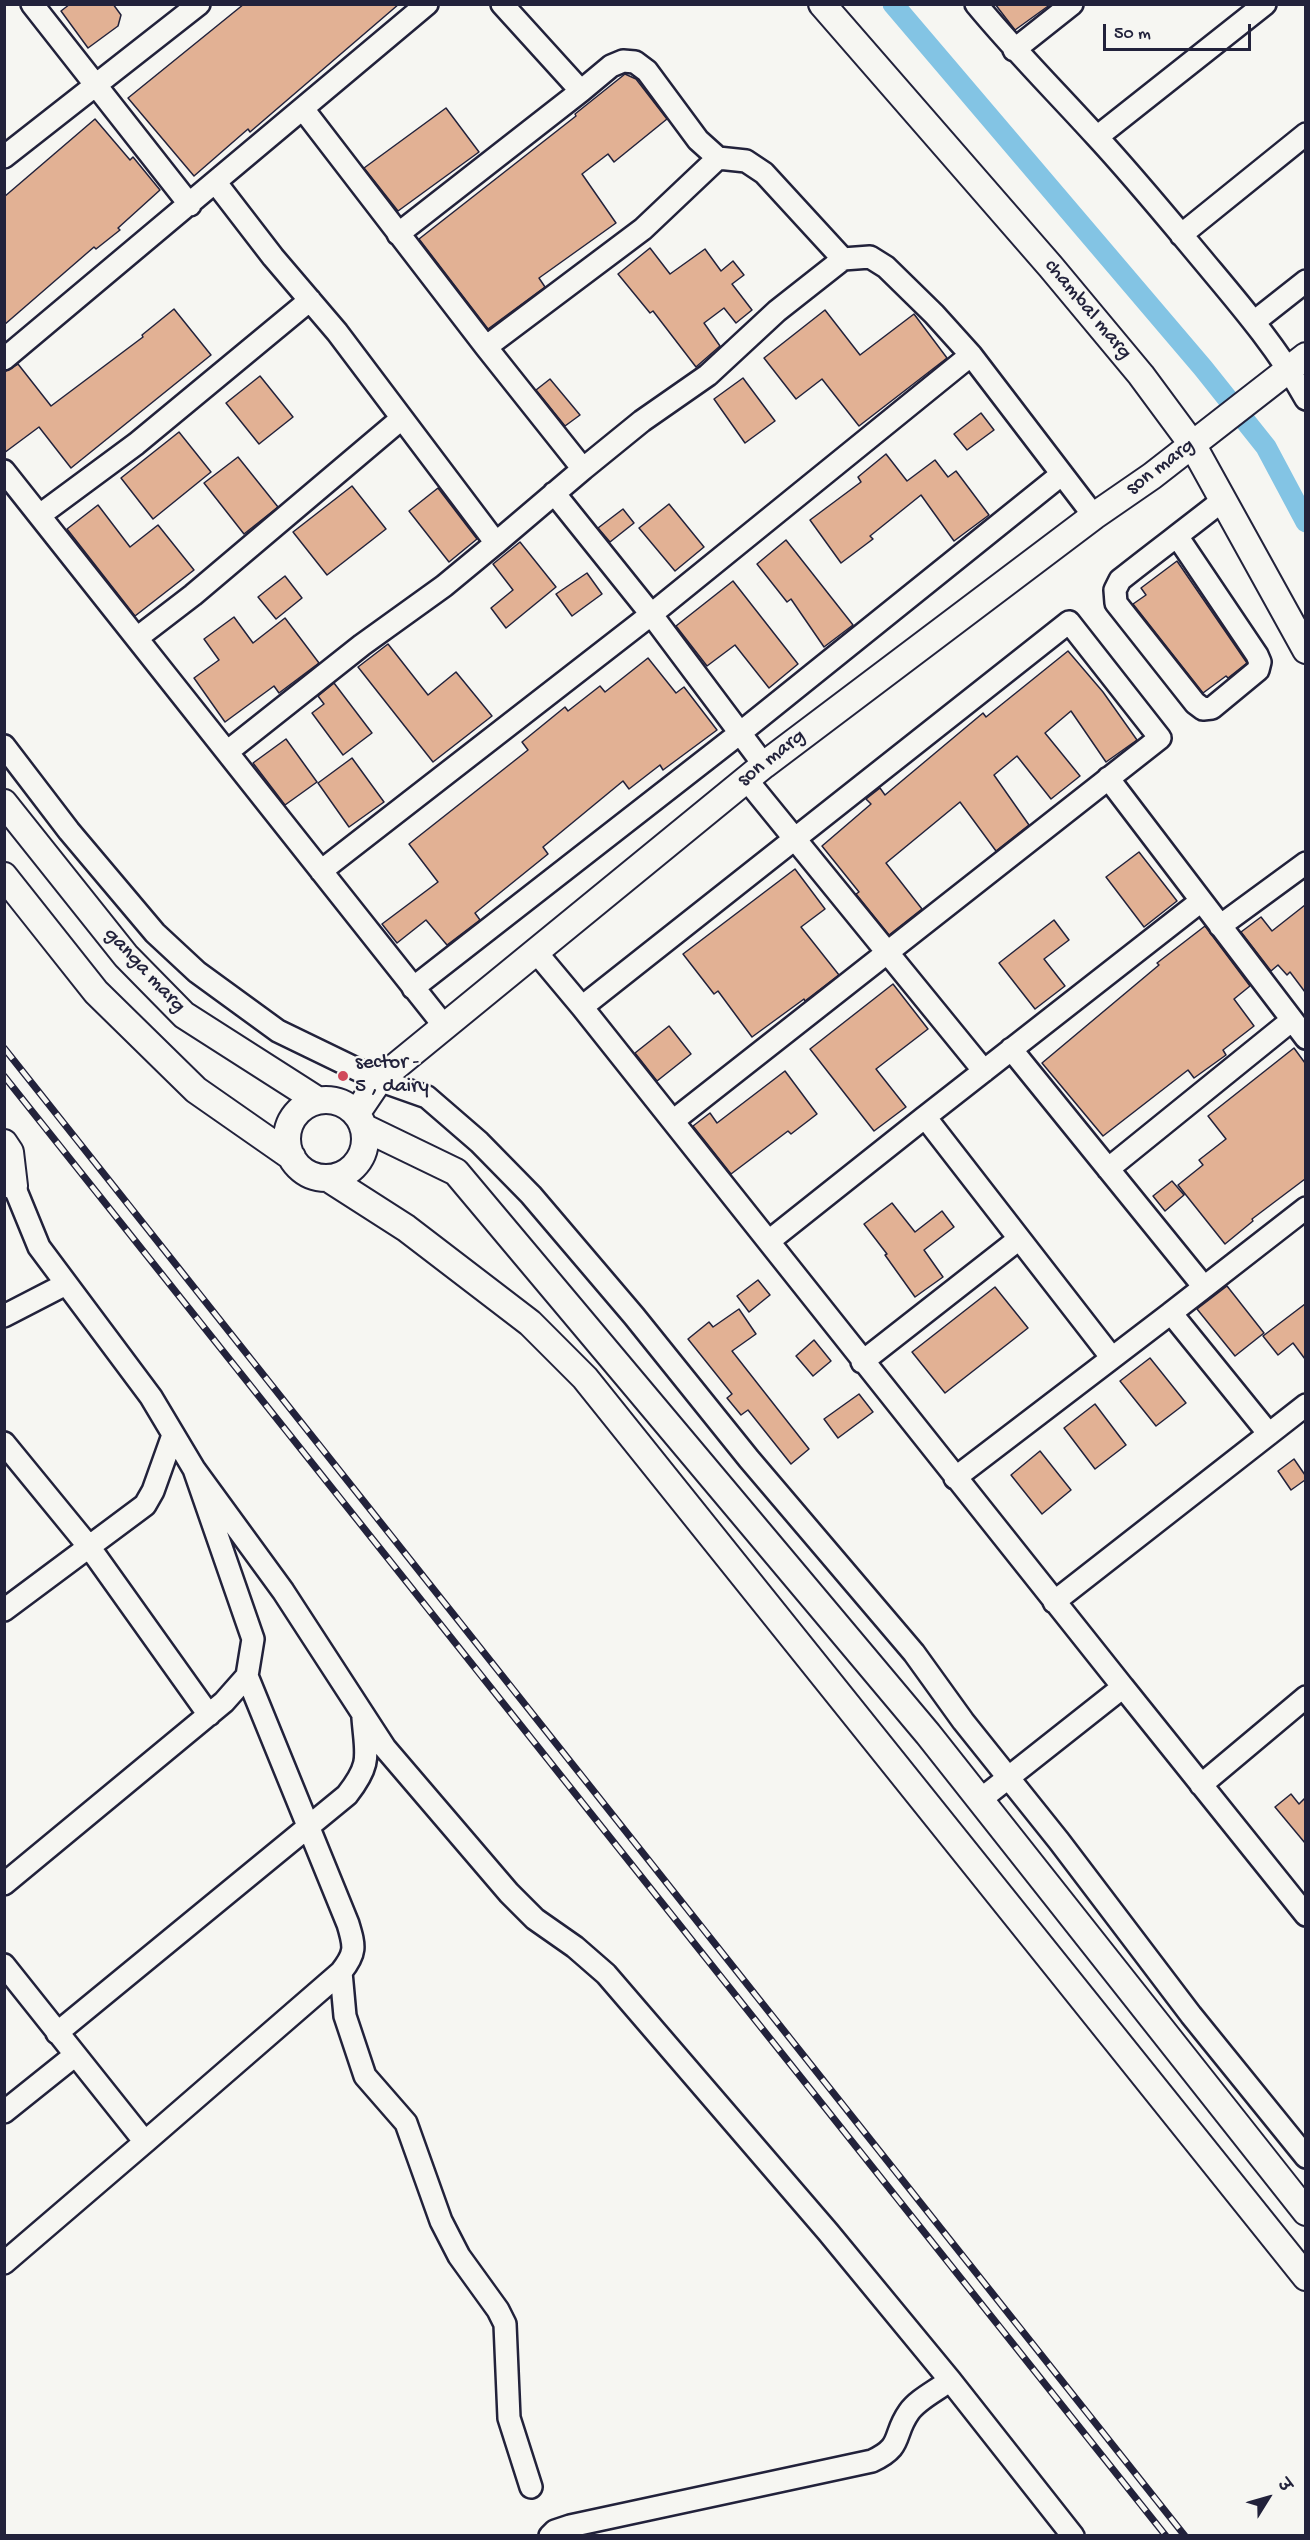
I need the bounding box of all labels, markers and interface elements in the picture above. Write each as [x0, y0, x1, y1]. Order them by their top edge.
scale bar [1106, 12, 1254, 50]
text: 50 m [1114, 24, 1151, 45]
street label: chambal marg [1038, 255, 1136, 365]
street label: son marg [1122, 434, 1200, 502]
street label: son marg [733, 725, 811, 793]
street label: ganga marg [98, 923, 190, 1019]
place label: sector - 5 , dairy [355, 1051, 429, 1101]
marker: sector - 5 , dairy [336, 1069, 350, 1083]
north arrow [1238, 2468, 1298, 2528]
text: उ [1272, 2477, 1294, 2497]

